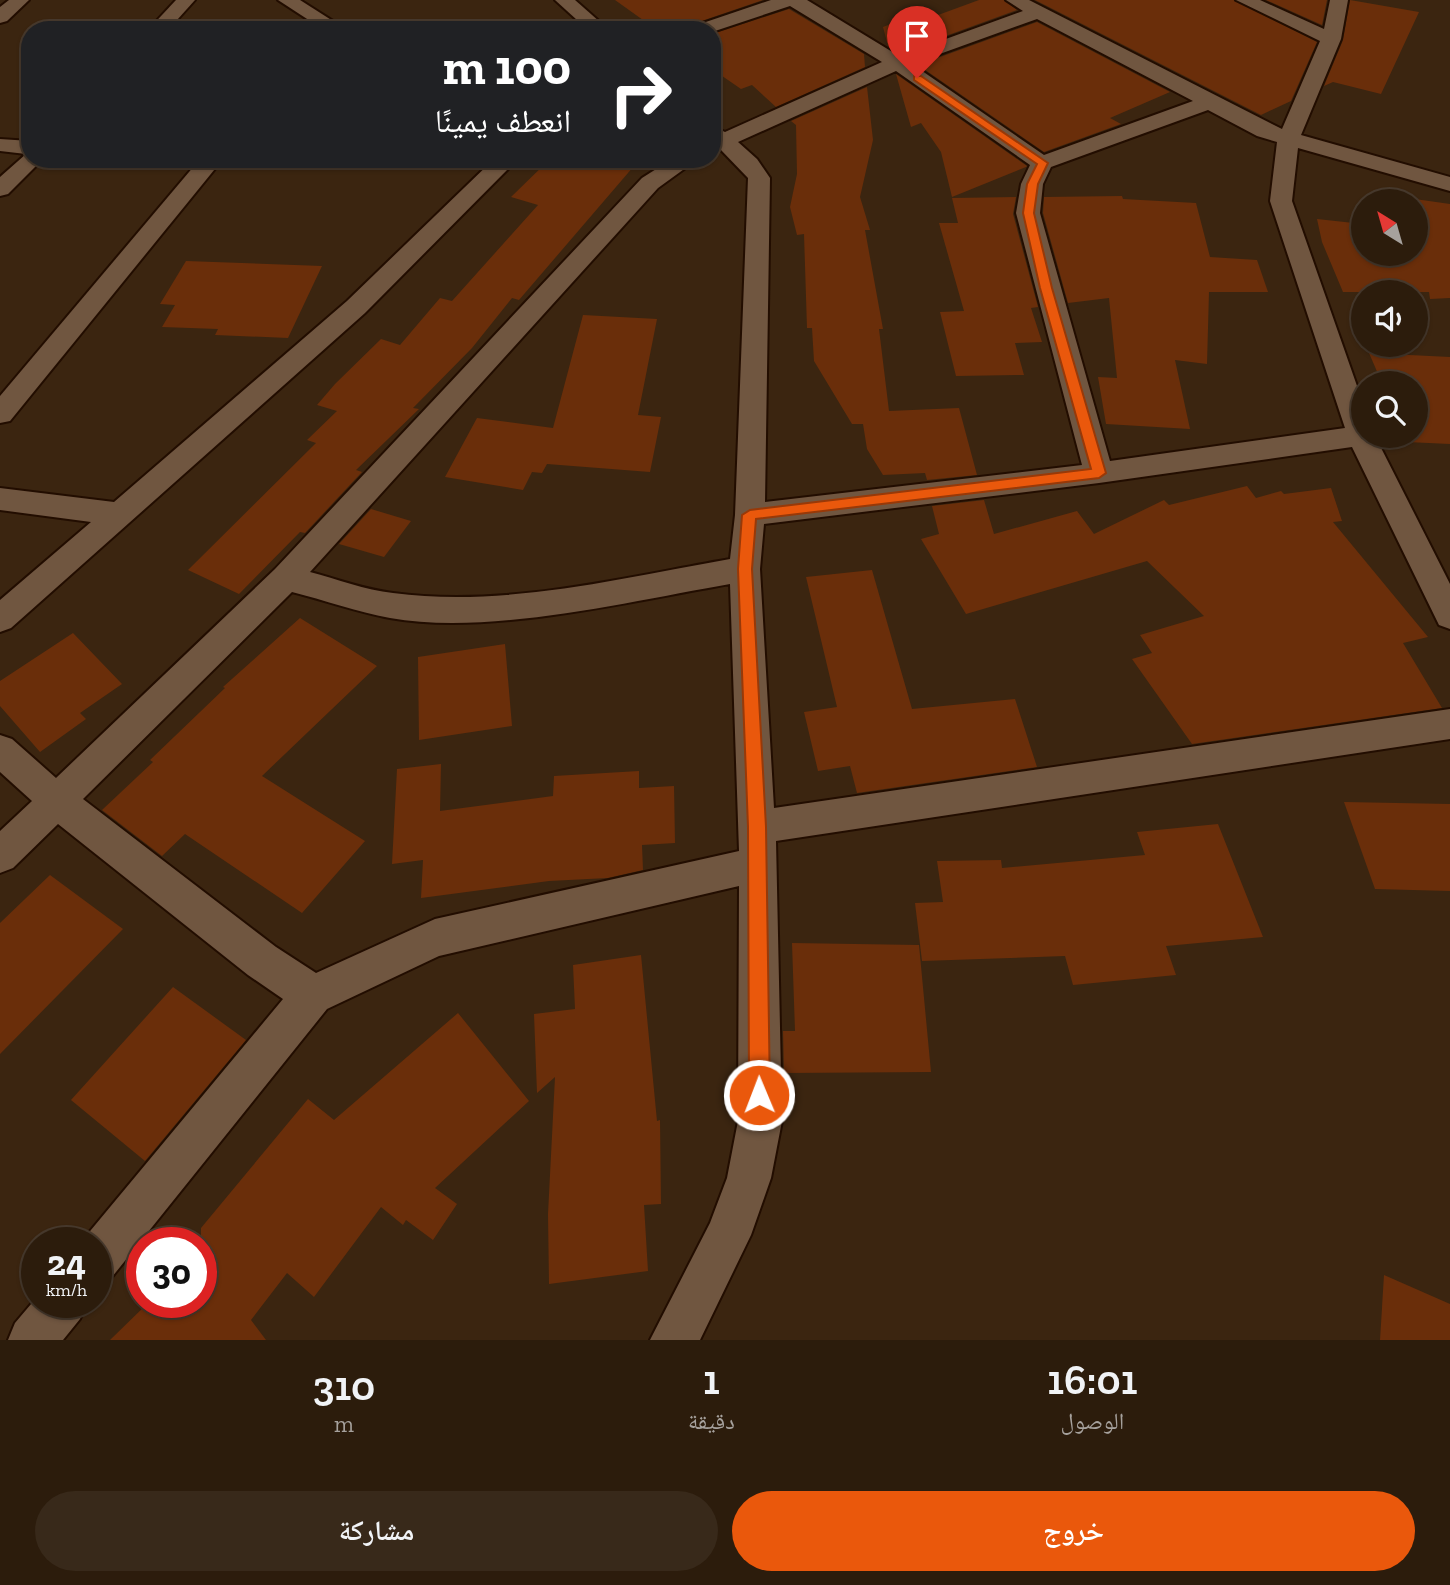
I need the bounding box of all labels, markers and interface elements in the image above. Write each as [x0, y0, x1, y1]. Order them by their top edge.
pin [887, 6, 947, 78]
icon: arrive [898, 17, 936, 55]
text: 100 m [443, 38, 571, 97]
icon: right [595, 49, 686, 140]
text: انعطف يمينًا [435, 102, 571, 140]
north arrow [1351, 189, 1428, 266]
map controls [1351, 189, 1428, 448]
button: sound [1351, 280, 1428, 357]
button: search [1351, 371, 1428, 448]
position arrow [722, 1058, 796, 1132]
speed limit sign: 30 [126, 1227, 217, 1318]
text: 24 [47, 1242, 86, 1284]
text: km/h [46, 1279, 87, 1301]
text: 1 [703, 1354, 720, 1405]
text: 16:01 [1047, 1354, 1137, 1405]
text: 310 [313, 1360, 375, 1411]
text: دقيقة [688, 1407, 735, 1435]
text: الوصول [1061, 1407, 1124, 1435]
text: m [334, 1410, 354, 1438]
button: مشاركة [35, 1491, 718, 1571]
button: خروج [732, 1491, 1415, 1571]

